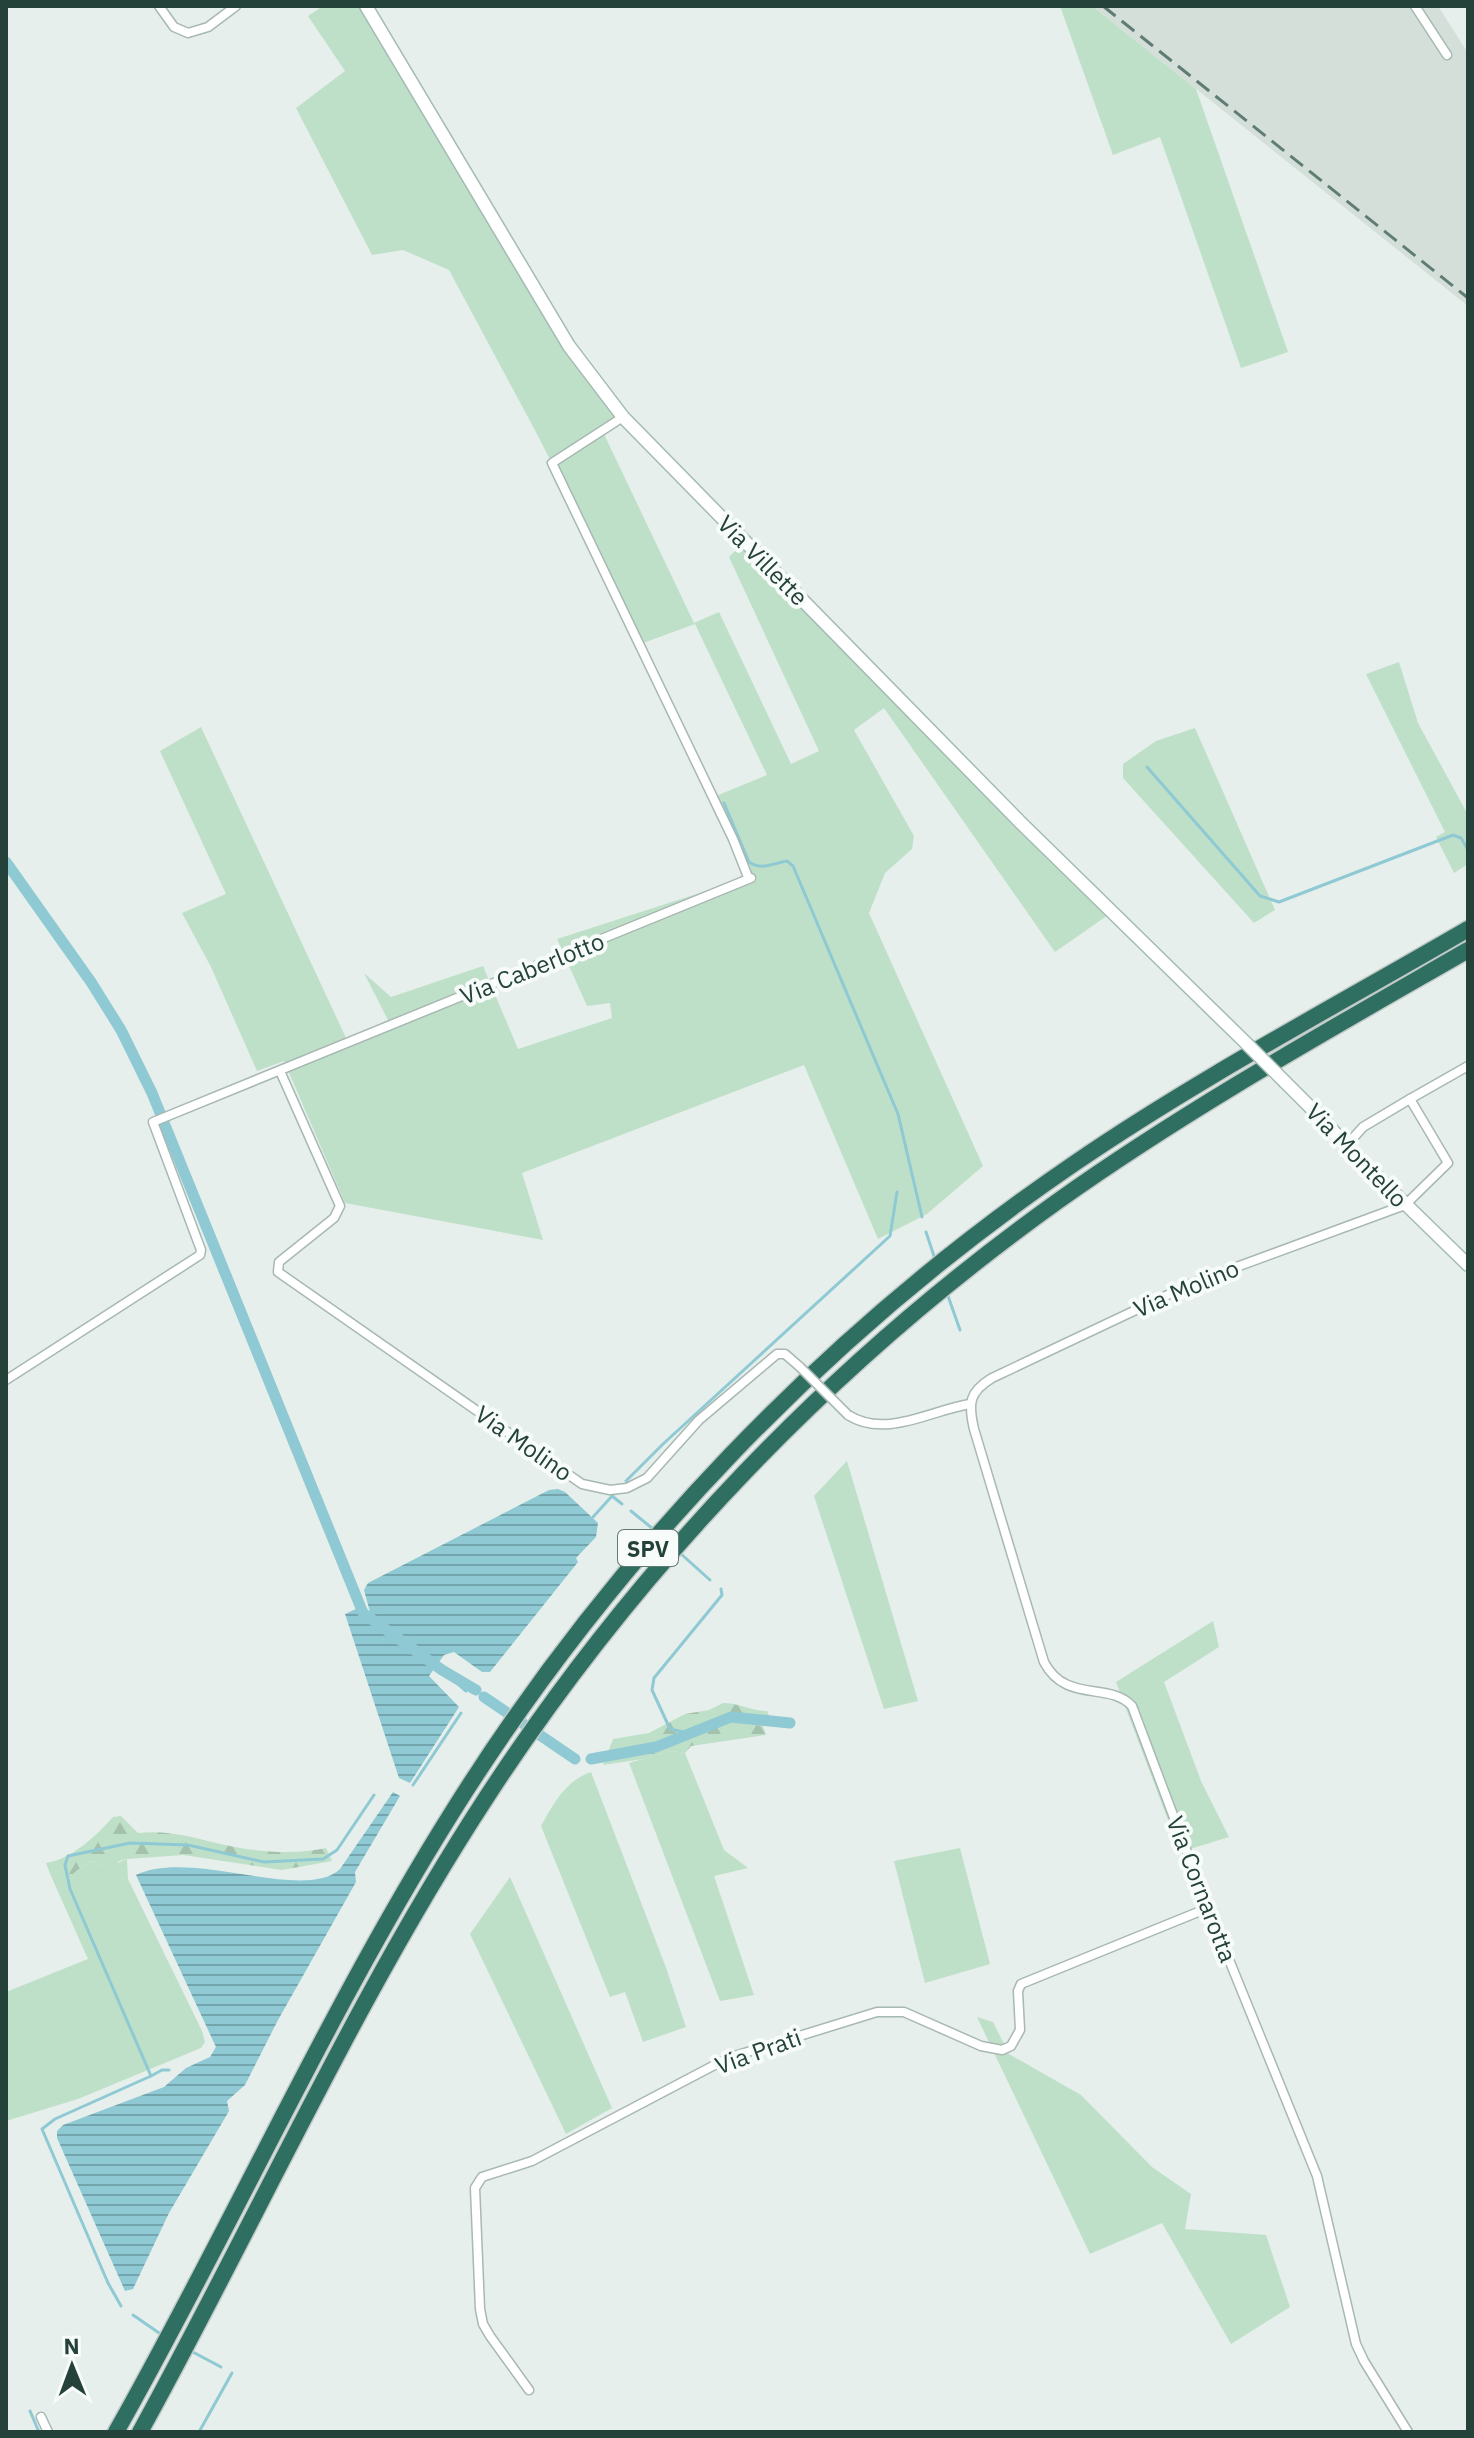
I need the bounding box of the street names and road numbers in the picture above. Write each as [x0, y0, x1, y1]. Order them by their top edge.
street label: Via Villette [711, 508, 815, 612]
street label: Via Caberlotto [455, 925, 609, 1011]
street label: Via Montello [1299, 1096, 1415, 1214]
street label: Via Molino [1128, 1251, 1244, 1325]
street label: Via Molino [469, 1398, 579, 1488]
road number: SPV [618, 1530, 678, 1566]
street label: Via Cornarotta [1159, 1811, 1245, 1967]
street label: Via Prati [711, 2021, 805, 2081]

